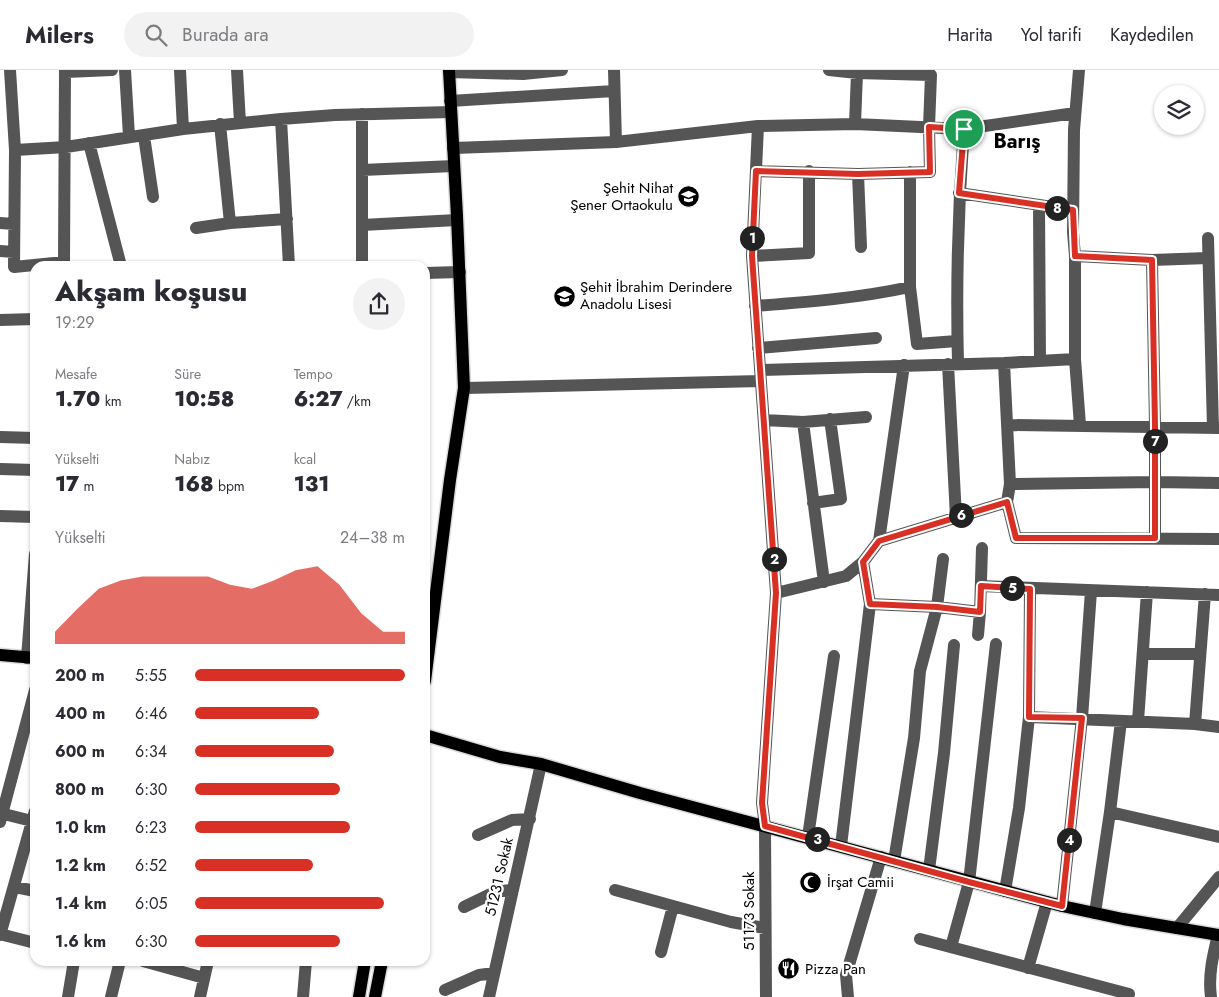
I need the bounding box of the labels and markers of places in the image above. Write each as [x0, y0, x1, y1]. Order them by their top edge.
pin [943, 108, 985, 150]
place label: Şehit Nihat Şener Ortaokulu [570, 177, 673, 216]
school or university icon: Şehit Nihat Şener Ortaokulu [677, 185, 701, 209]
pin: 8 [1044, 196, 1070, 220]
pin: 1 [740, 226, 764, 250]
place label: Şehit İbrahim Derindere Anadolu Lisesi [580, 276, 732, 315]
school or university icon: Şehit İbrahim Derindere Anadolu Lisesi [552, 284, 576, 308]
pin: 7 [1142, 428, 1168, 454]
pin: 6 [948, 502, 974, 528]
pin: 2 [762, 546, 786, 572]
pin: 5 [1000, 576, 1024, 600]
pin: 3 [804, 826, 830, 852]
pin: 4 [1056, 828, 1082, 852]
mosque icon: İrşat Camii [799, 870, 823, 894]
place label: İrşat Camii [827, 871, 894, 893]
restaurant icon: Pizza Pan [777, 957, 801, 981]
place label: Pizza Pan [805, 958, 866, 980]

